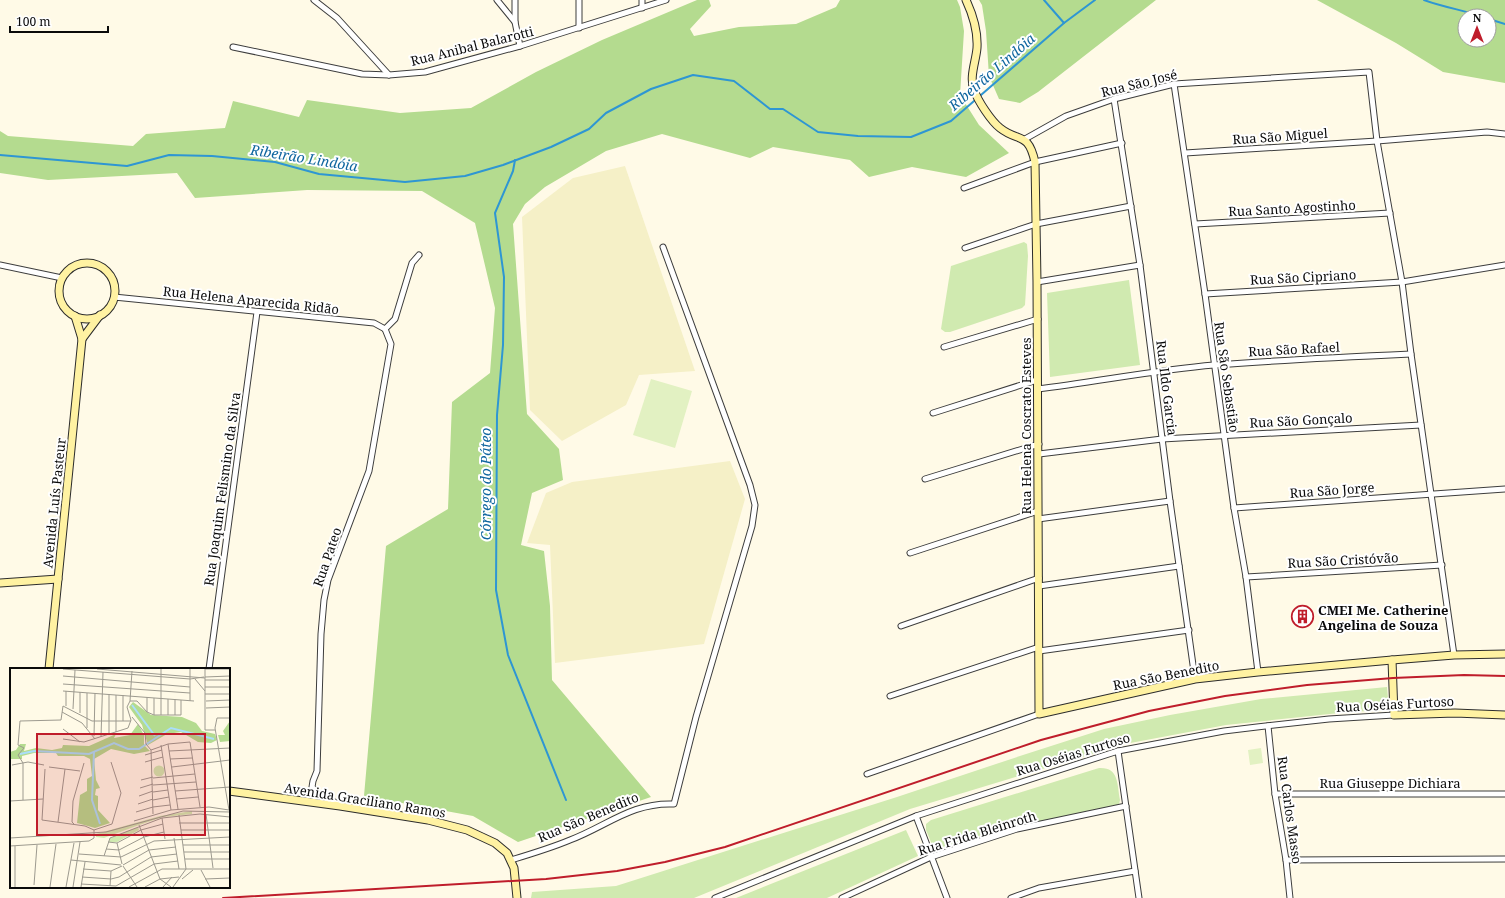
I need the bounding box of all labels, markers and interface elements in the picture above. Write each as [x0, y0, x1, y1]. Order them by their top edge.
scale bar [10, 8, 108, 34]
north arrow [1457, 8, 1497, 48]
text: N [1473, 10, 1482, 25]
text: 100 m [16, 13, 51, 30]
street label: Rua Anibal Balarotti [409, 22, 535, 70]
water label: Ribeirão Lindóia [944, 28, 1040, 115]
street label: Rua São José [1099, 65, 1179, 101]
street label: Rua São Miguel [1232, 124, 1328, 148]
water label: Ribeirão Lindóia [248, 139, 360, 176]
street label: Rua Santo Agostinho [1228, 196, 1356, 220]
street label: Rua São Cipriano [1249, 265, 1357, 289]
street label: Rua Helena Aparecida Ridão [162, 282, 340, 318]
street label: Rua São Sebastião [1210, 321, 1244, 433]
street label: Rua Helena Coscrato Esteves [1017, 337, 1035, 515]
street label: Rua São Rafael [1248, 338, 1340, 360]
street label: Rua Ildo Garcia [1152, 339, 1182, 437]
street label: Rua Joaquim Felismino da Silva [199, 391, 245, 587]
street label: Rua São Gonçalo [1249, 408, 1353, 432]
water label: Córrego do Páteo [476, 428, 495, 540]
street label: Avenida Luís Pasteur [38, 437, 70, 569]
street label: Rua São Jorge [1289, 478, 1375, 502]
street label: Rua Pateo [308, 525, 346, 589]
street label: Rua São Cristóvão [1287, 548, 1399, 572]
place label: CMEI Me. Catherine Angelina de Souza [1318, 601, 1449, 634]
building icon: CMEI Me. Catherine Angelina de Souza [1289, 604, 1315, 630]
street label: Rua São Benedito [1111, 656, 1221, 694]
inset map [10, 668, 230, 888]
street label: Rua Oséias Furtoso [1336, 692, 1454, 716]
street label: Rua Oséias Furtoso [1014, 728, 1132, 780]
street label: Rua Carlos Masso [1274, 755, 1306, 865]
street label: Rua Giuseppe Dichiara [1319, 774, 1461, 792]
street label: Avenida Graciliano Ramos [283, 778, 447, 822]
street label: Rua São Benedito [535, 788, 641, 846]
street label: Rua Frida Bleinroth [916, 806, 1038, 860]

